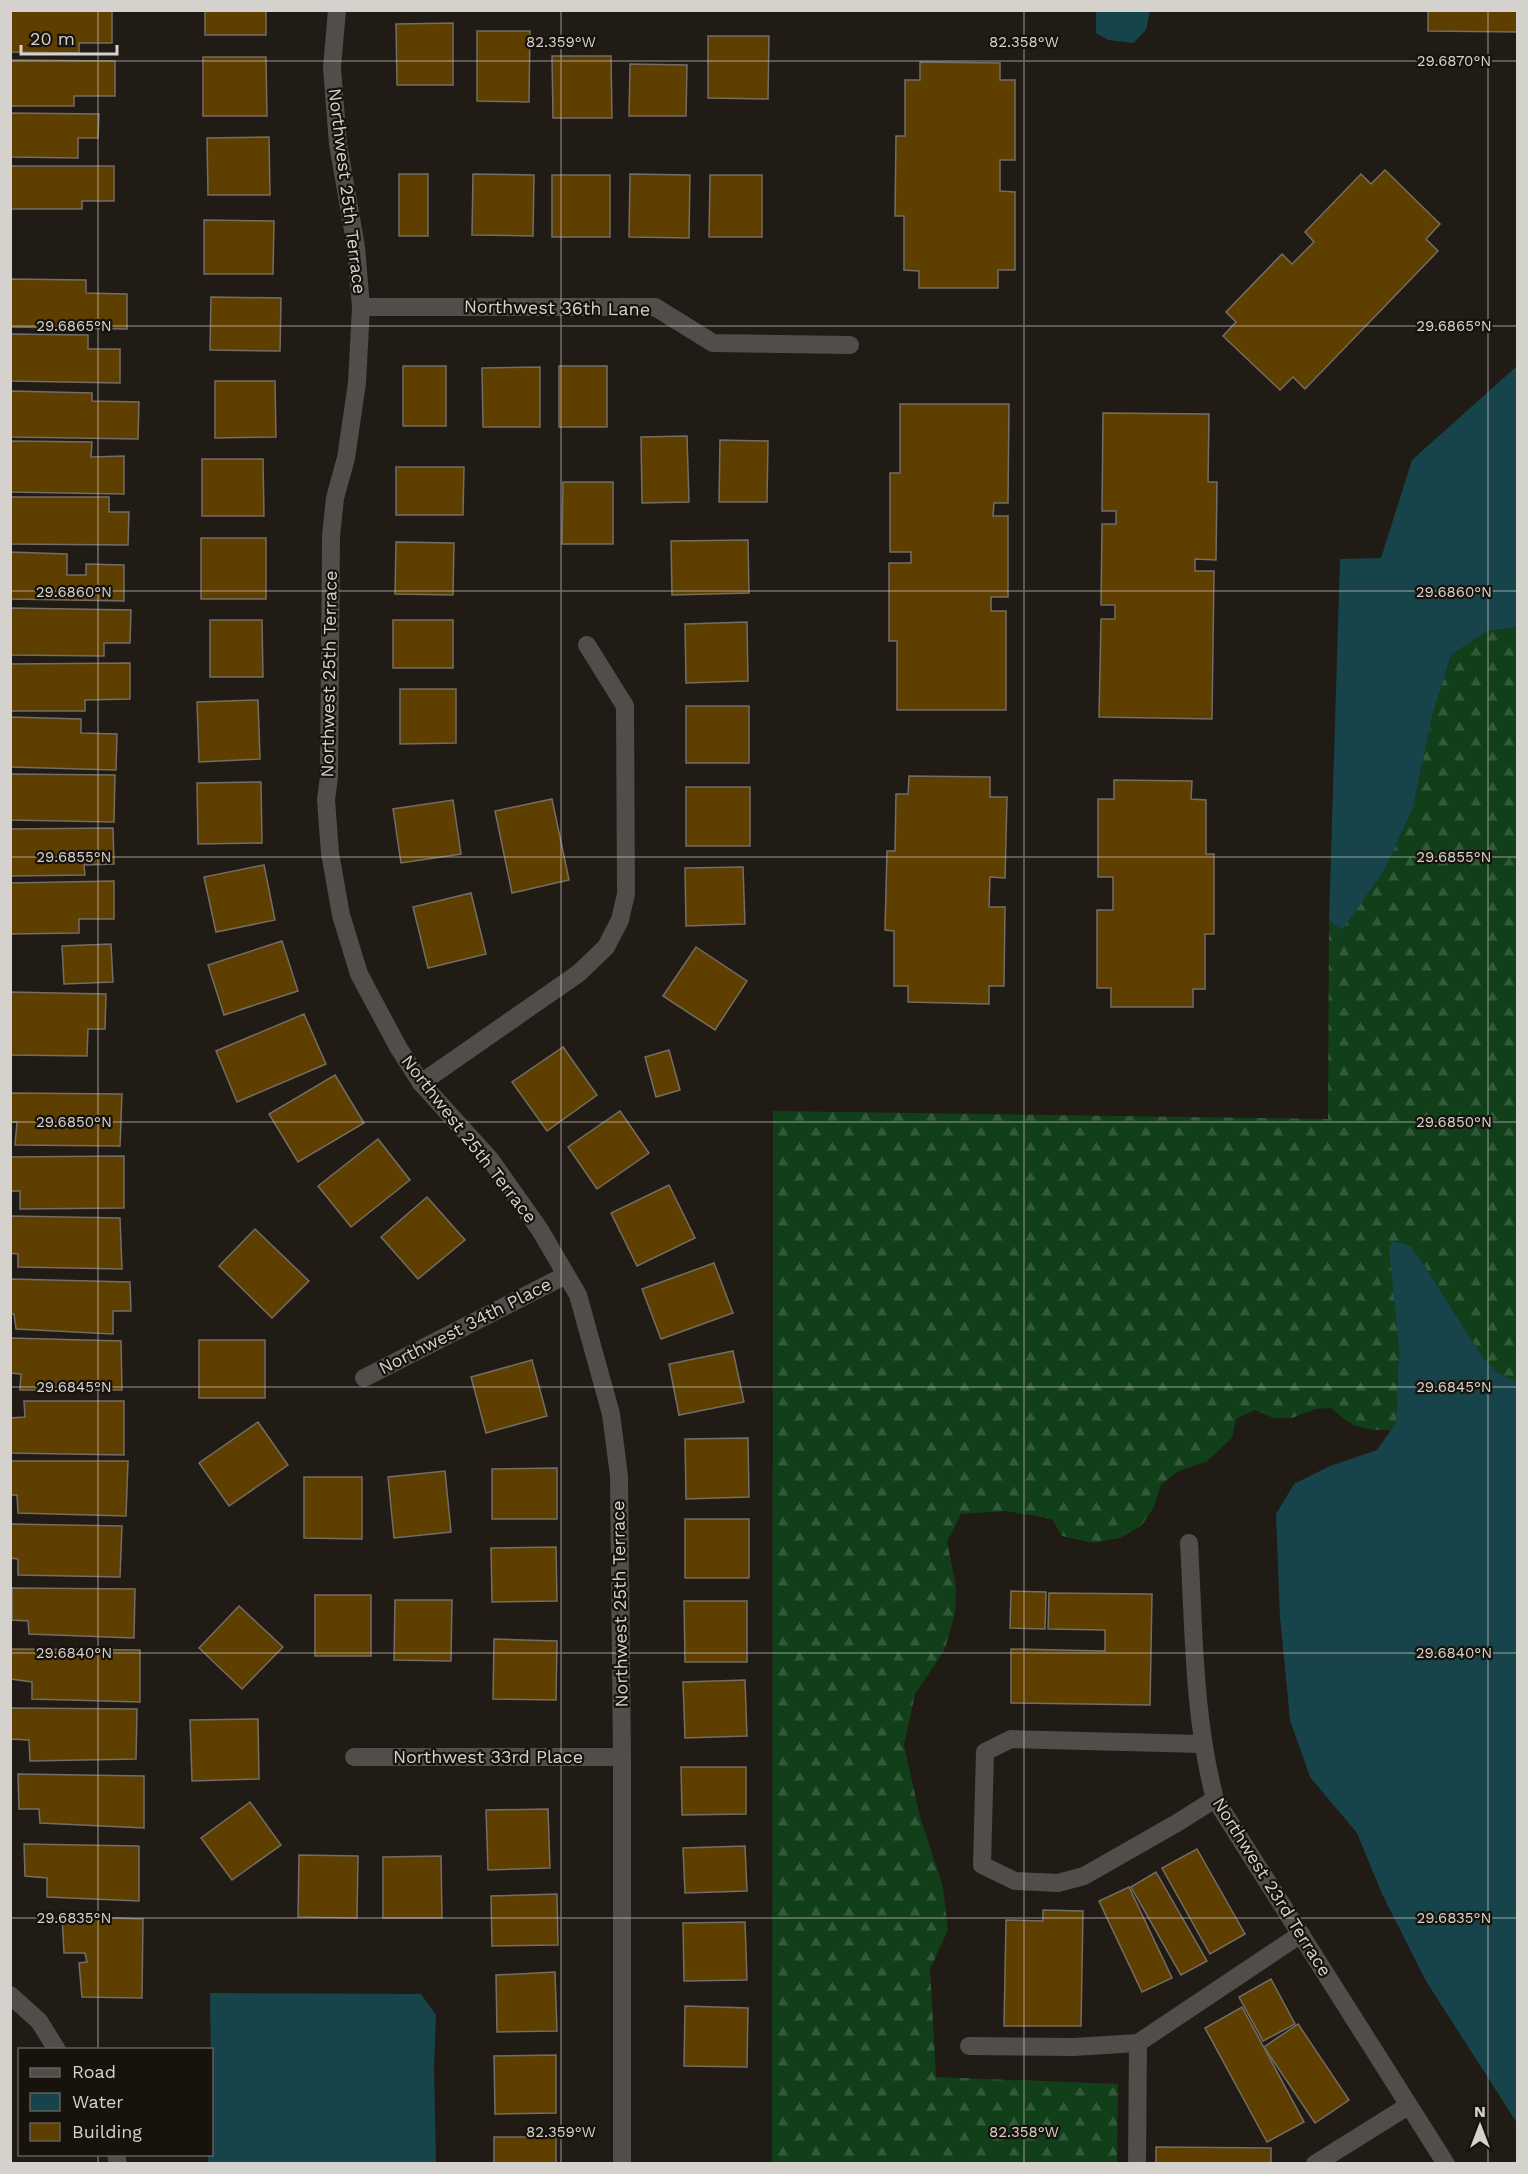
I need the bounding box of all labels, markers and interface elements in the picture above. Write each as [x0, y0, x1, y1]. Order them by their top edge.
scale bar [21, 18, 117, 56]
text: 20 m [30, 28, 75, 49]
text: 82.359°W [526, 33, 596, 51]
text: 82.358°W [989, 33, 1059, 51]
text: 29.6870°N [1417, 52, 1491, 70]
street label: Northwest 25th Terrace [324, 87, 371, 295]
street label: Northwest 36th Lane [464, 295, 650, 320]
text: 29.6865°N [36, 317, 112, 335]
text: 29.6865°N [1416, 317, 1492, 335]
street label: Northwest 25th Terrace [316, 570, 341, 778]
text: 29.6860°N [36, 583, 112, 601]
text: 29.6860°N [1416, 583, 1492, 601]
text: 29.6855°N [36, 848, 112, 866]
text: 29.6855°N [1416, 848, 1492, 866]
street label: Northwest 25th Terrace [397, 1051, 541, 1227]
text: 29.6850°N [36, 1113, 112, 1131]
text: 29.6850°N [1416, 1113, 1492, 1131]
street label: Northwest 34th Place [375, 1273, 555, 1378]
text: 29.6845°N [36, 1378, 112, 1396]
text: 29.6845°N [1416, 1378, 1492, 1396]
street label: Northwest 25th Terrace [607, 1500, 632, 1708]
text: 29.6840°N [36, 1644, 112, 1662]
text: 29.6840°N [1416, 1644, 1492, 1662]
street label: Northwest 33rd Place [393, 1746, 583, 1767]
street label: Northwest 23rd Terrace [1209, 1793, 1336, 1980]
text: 29.6835°N [36, 1909, 112, 1927]
text: 29.6835°N [1416, 1909, 1492, 1927]
legend [18, 2048, 213, 2156]
text: Road [72, 2061, 116, 2082]
text: Water [72, 2091, 124, 2112]
north arrow [1450, 2096, 1510, 2156]
text: N [1474, 2102, 1486, 2121]
text: Building [72, 2121, 142, 2142]
text: 82.359°W [526, 2123, 596, 2141]
text: 82.358°W [989, 2123, 1059, 2141]

